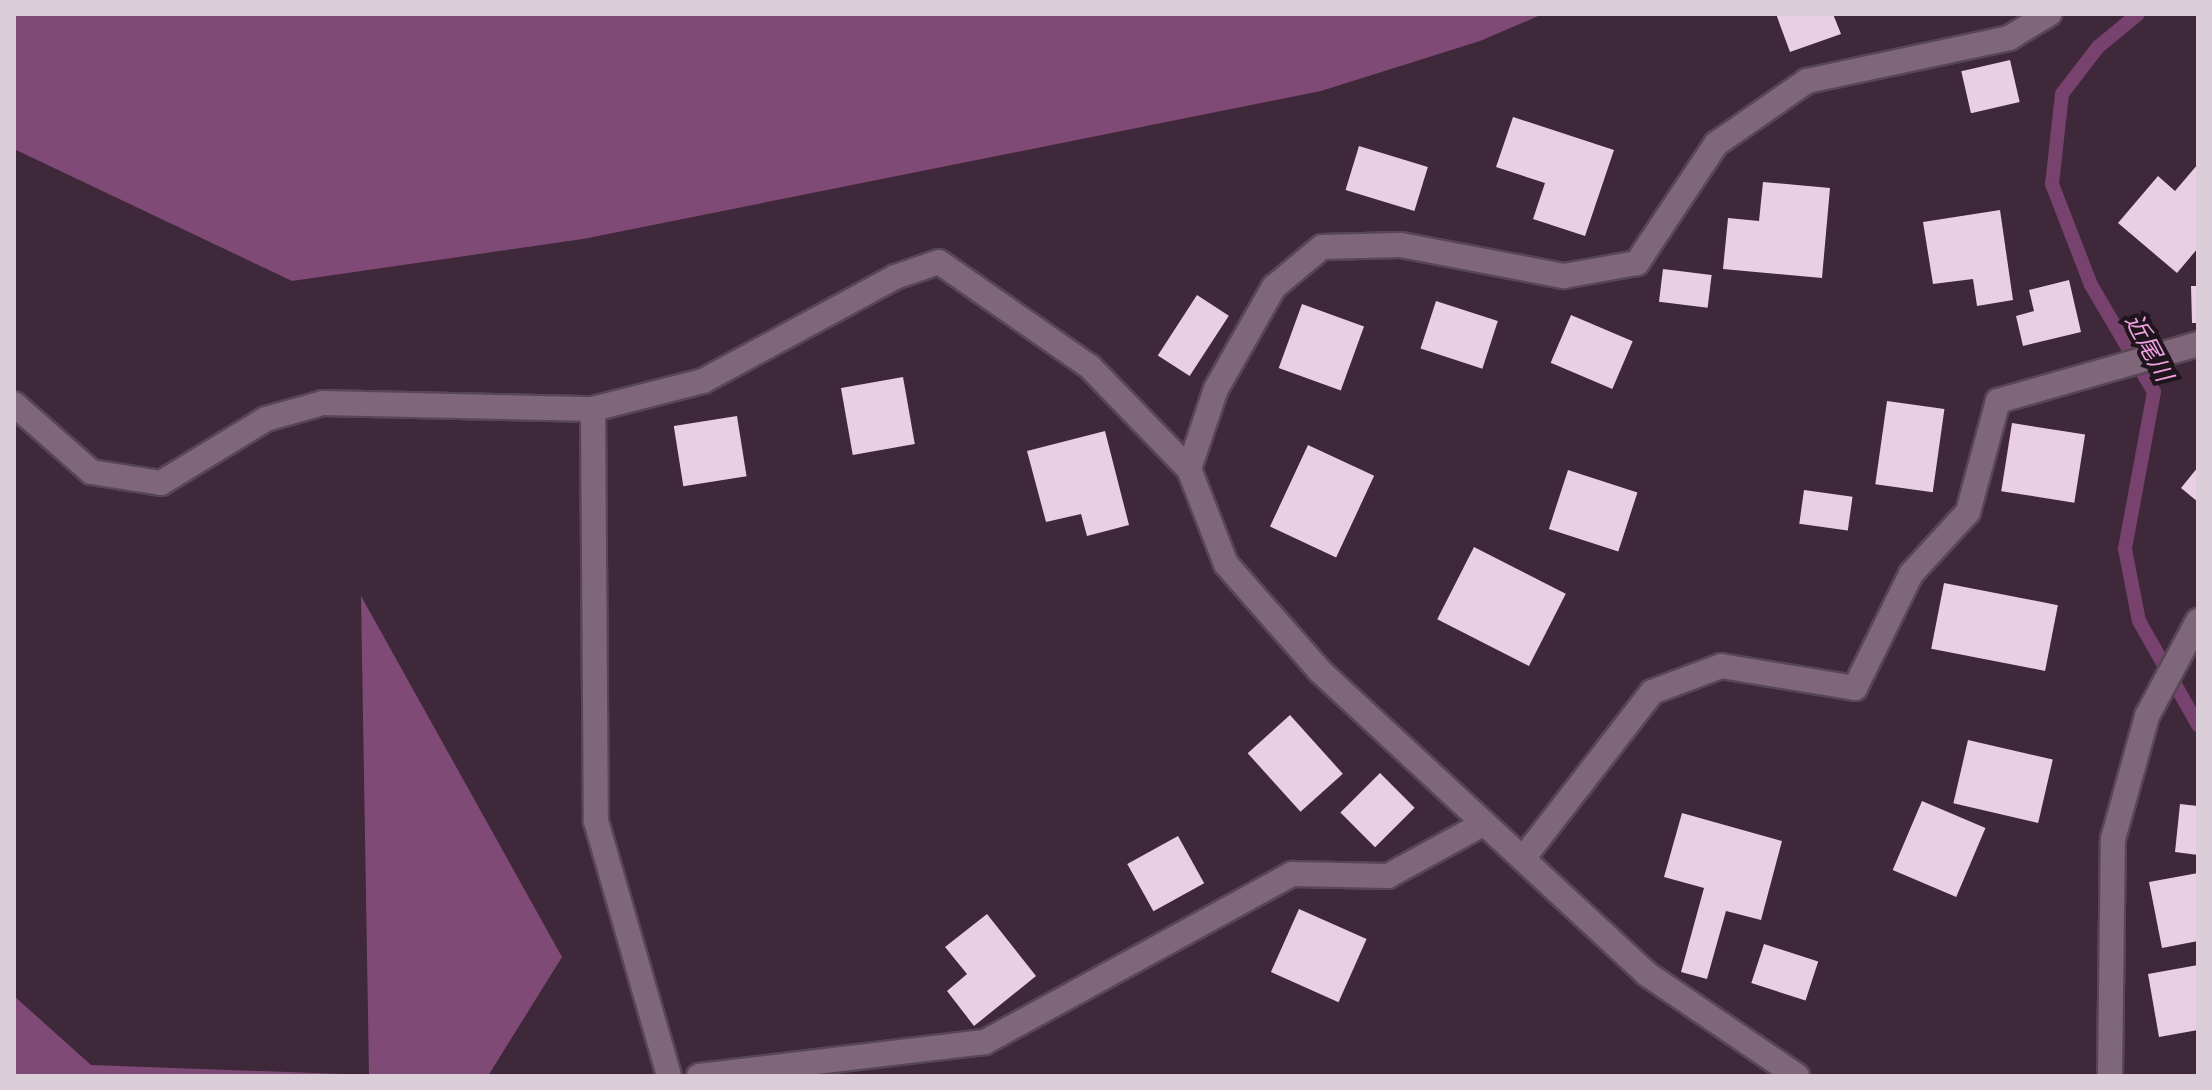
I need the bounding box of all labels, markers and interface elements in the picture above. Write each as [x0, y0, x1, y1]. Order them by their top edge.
water label: 近尾川 [2120, 308, 2180, 386]

